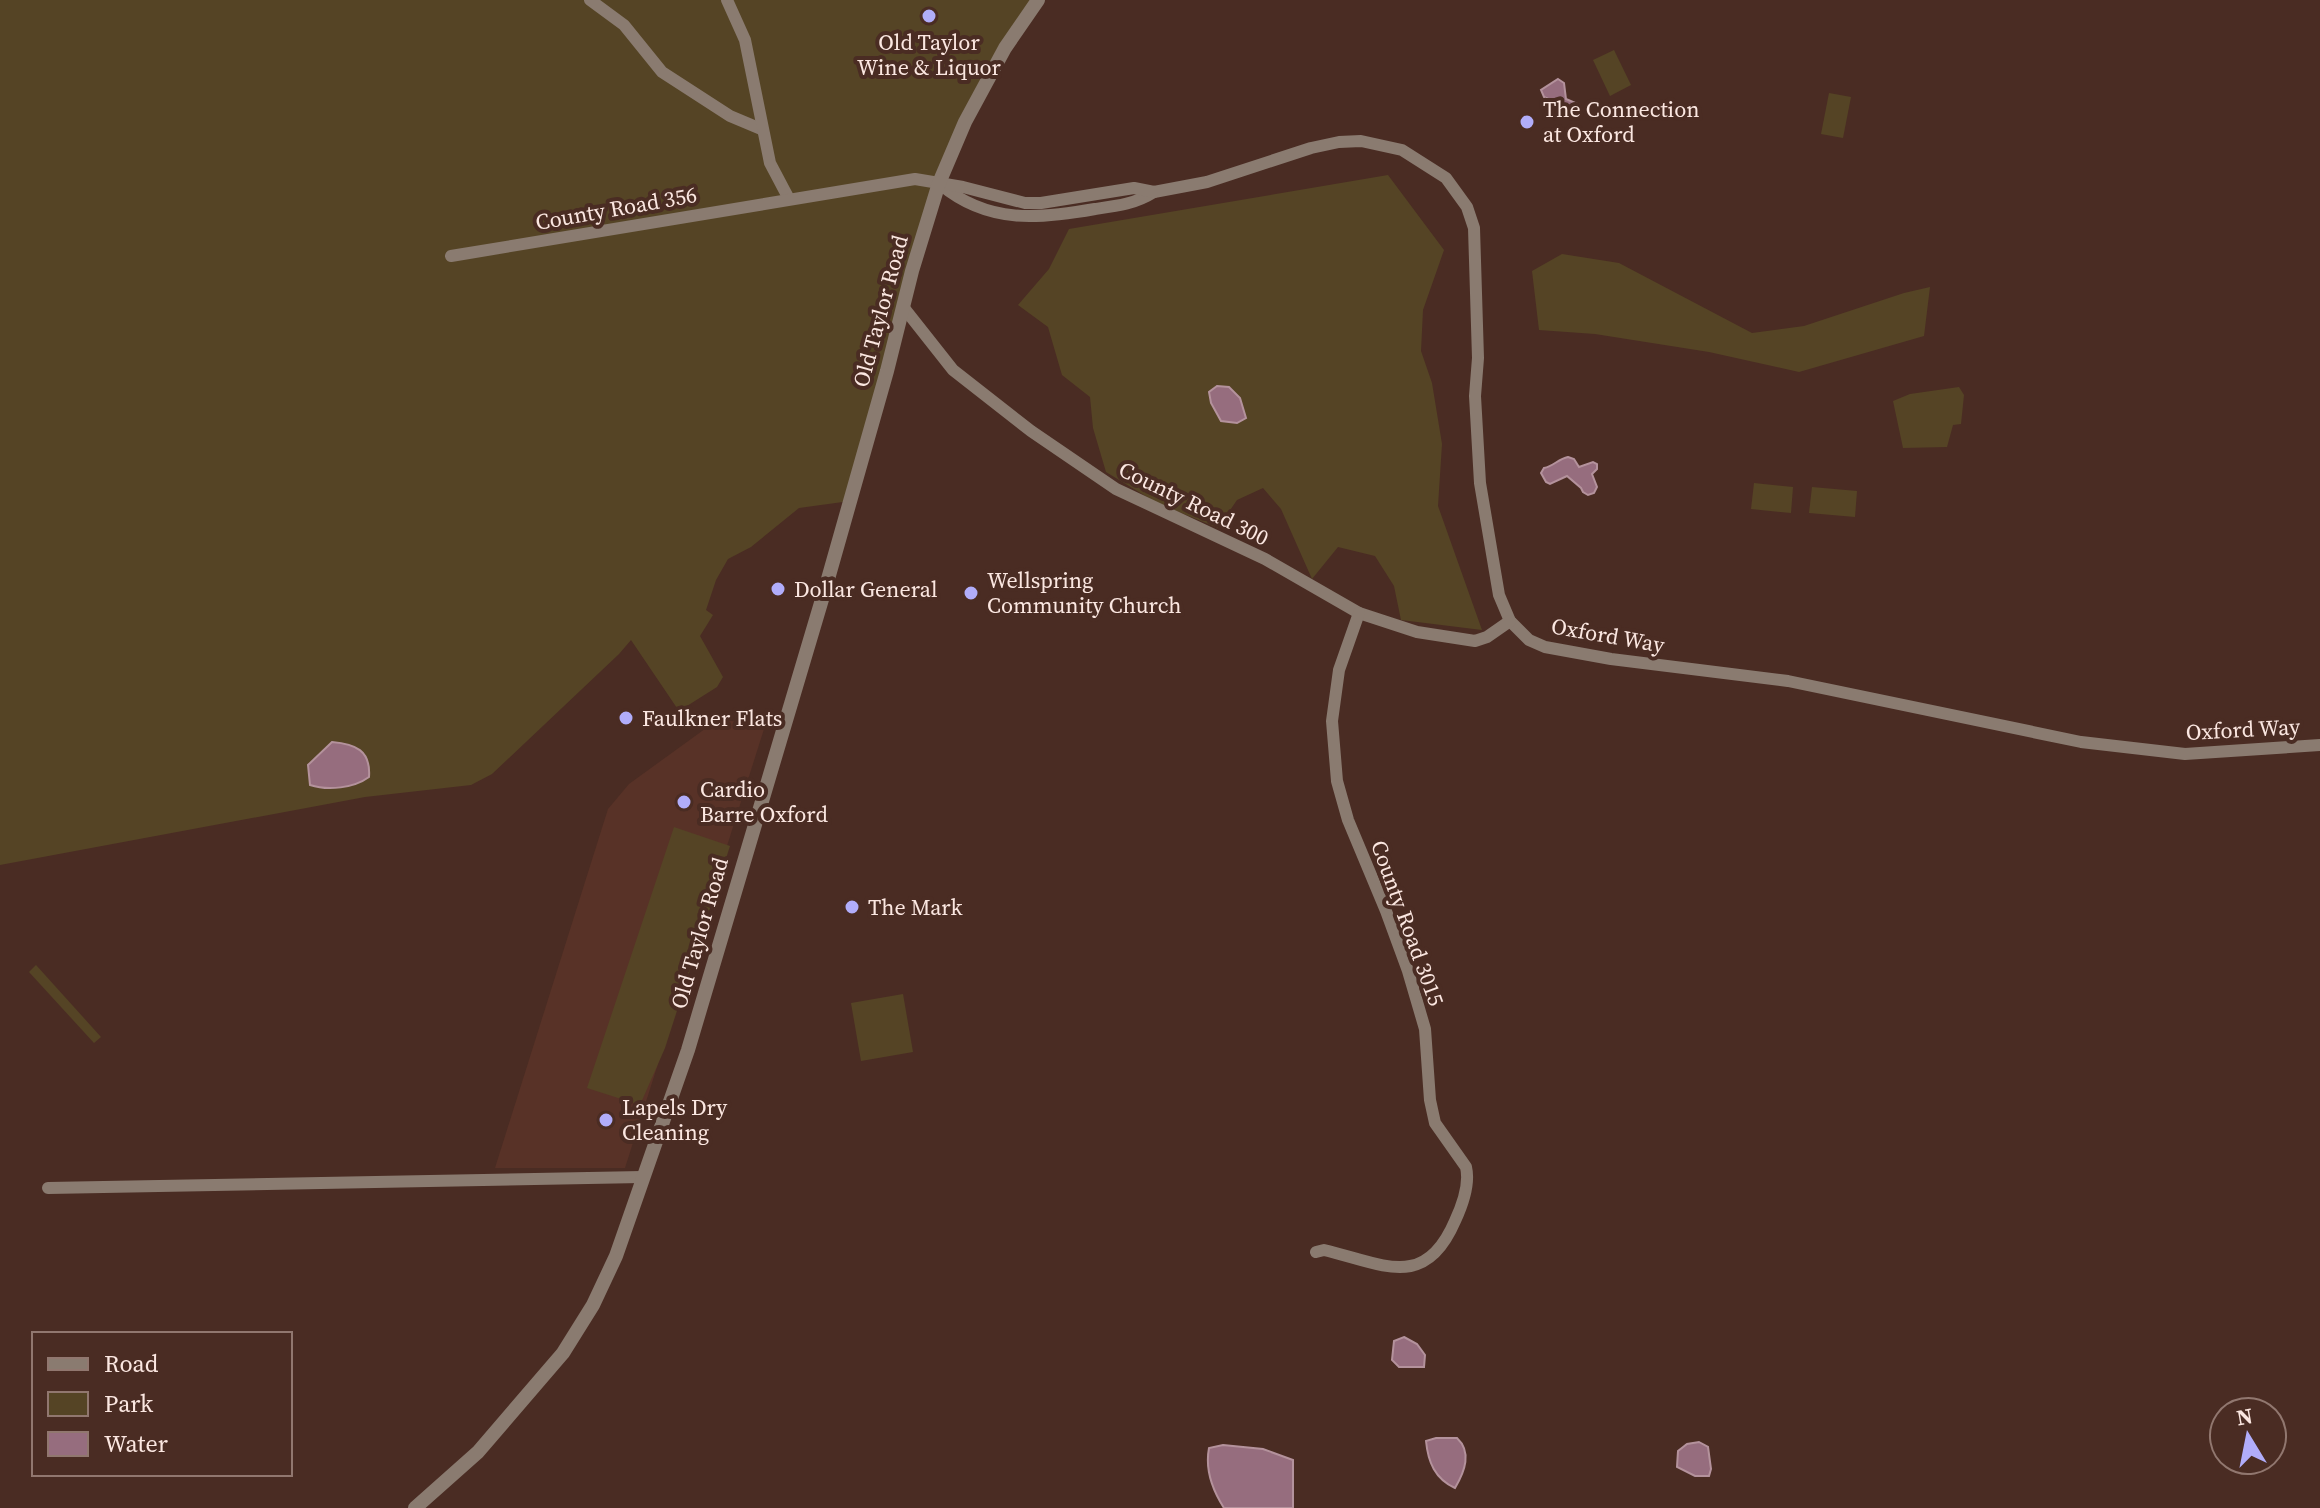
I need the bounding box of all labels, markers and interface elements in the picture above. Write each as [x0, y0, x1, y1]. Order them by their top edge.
marker: Old Taylor Wine & Liquor [920, 7, 938, 25]
place label: Old Taylor Wine & Liquor [857, 27, 1002, 82]
place label: The Connection at Oxford [1543, 94, 1700, 149]
marker: The Connection at Oxford [1518, 113, 1536, 131]
street label: County Road 356 [533, 179, 699, 237]
street label: Old Taylor Road [845, 231, 915, 390]
street label: County Road 300 [1114, 454, 1274, 552]
place label: Wellspring Community Church [987, 565, 1181, 620]
place label: Dollar General [794, 574, 938, 604]
marker: Dollar General [769, 580, 787, 598]
marker: Wellspring Community Church [962, 584, 980, 602]
street label: Oxford Way [1549, 610, 1668, 660]
place label: Faulkner Flats [642, 703, 782, 733]
marker: Faulkner Flats [617, 709, 635, 727]
street label: Oxford Way [2185, 711, 2302, 747]
place label: Cardio Barre Oxford [700, 774, 828, 829]
marker: Cardio Barre Oxford [675, 793, 693, 811]
street label: County Road 3015 [1364, 836, 1452, 1010]
street label: Old Taylor Road [663, 853, 735, 1012]
place label: The Mark [868, 892, 963, 922]
marker: The Mark [843, 898, 861, 916]
place label: Lapels Dry Cleaning [622, 1092, 728, 1147]
marker: Lapels Dry Cleaning [597, 1111, 615, 1129]
legend [32, 1332, 292, 1476]
text: Road [104, 1347, 159, 1380]
text: Park [104, 1387, 154, 1420]
north arrow [2208, 1396, 2288, 1476]
text: N [2234, 1400, 2255, 1432]
text: Water [104, 1427, 168, 1460]

